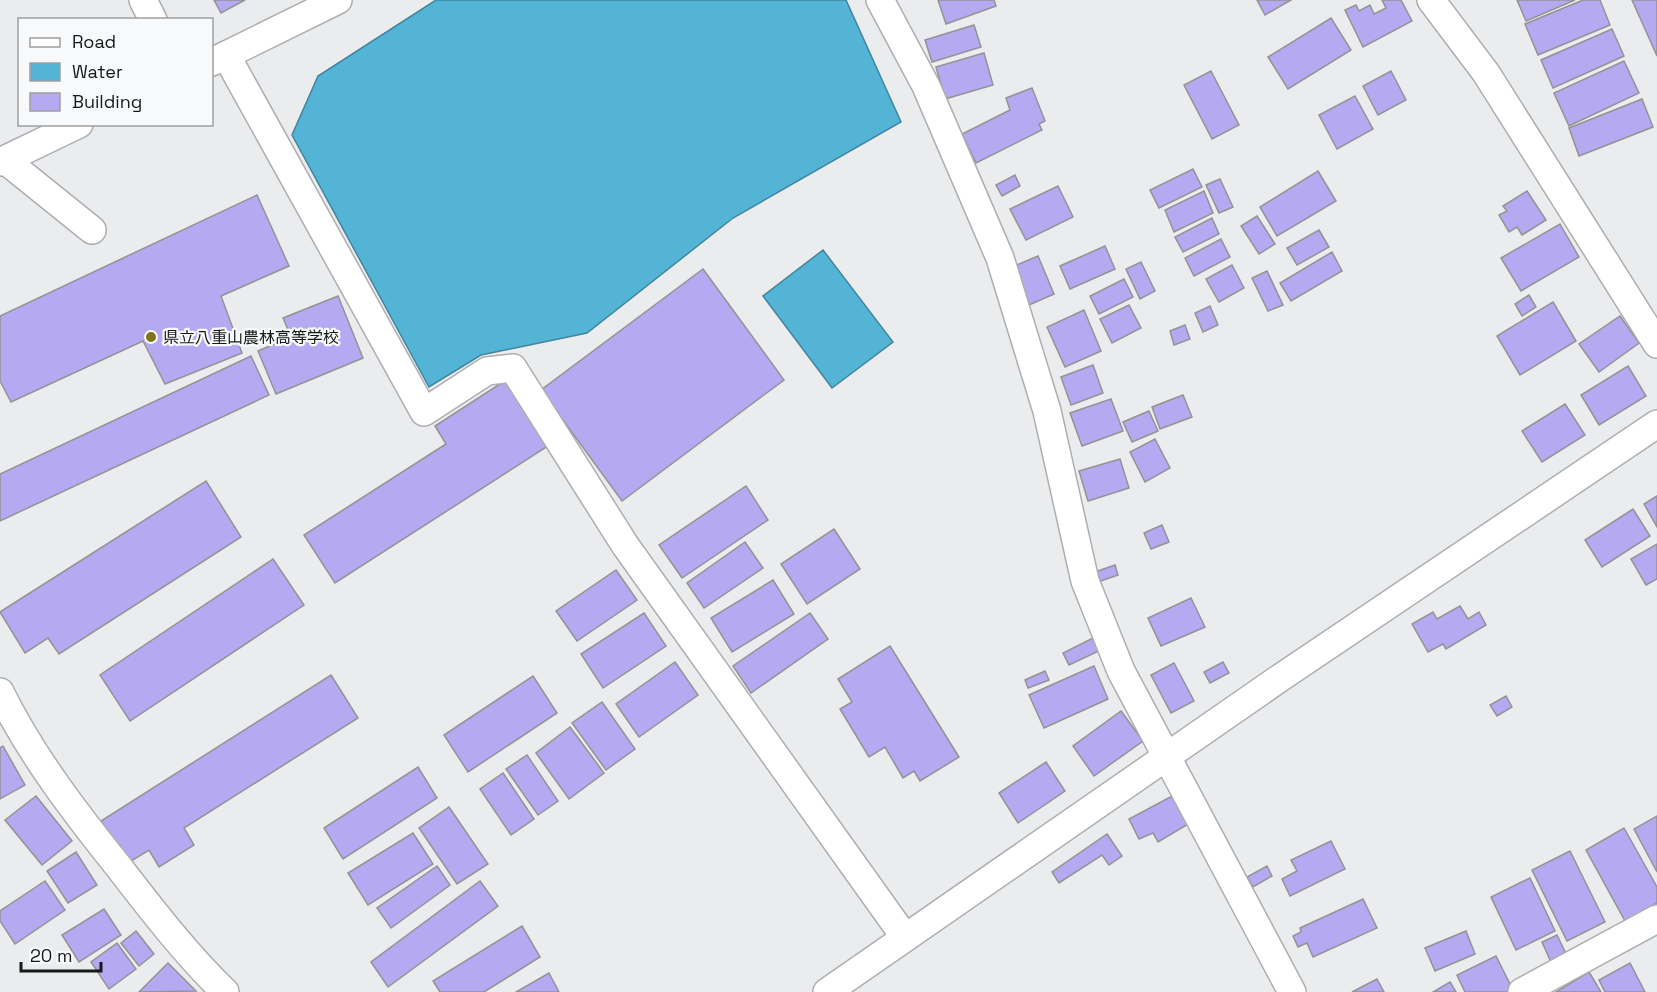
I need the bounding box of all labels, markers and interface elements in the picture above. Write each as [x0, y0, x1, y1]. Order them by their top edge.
legend [18, 18, 213, 126]
text: Road [72, 30, 116, 53]
text: Water [72, 60, 123, 83]
text: Building [72, 90, 142, 113]
place label: 県立八重山農林高等学校 [163, 327, 339, 348]
marker: 県立八重山農林高等学校 [144, 330, 158, 344]
scale bar [21, 935, 100, 973]
text: 20 m [30, 944, 73, 967]

